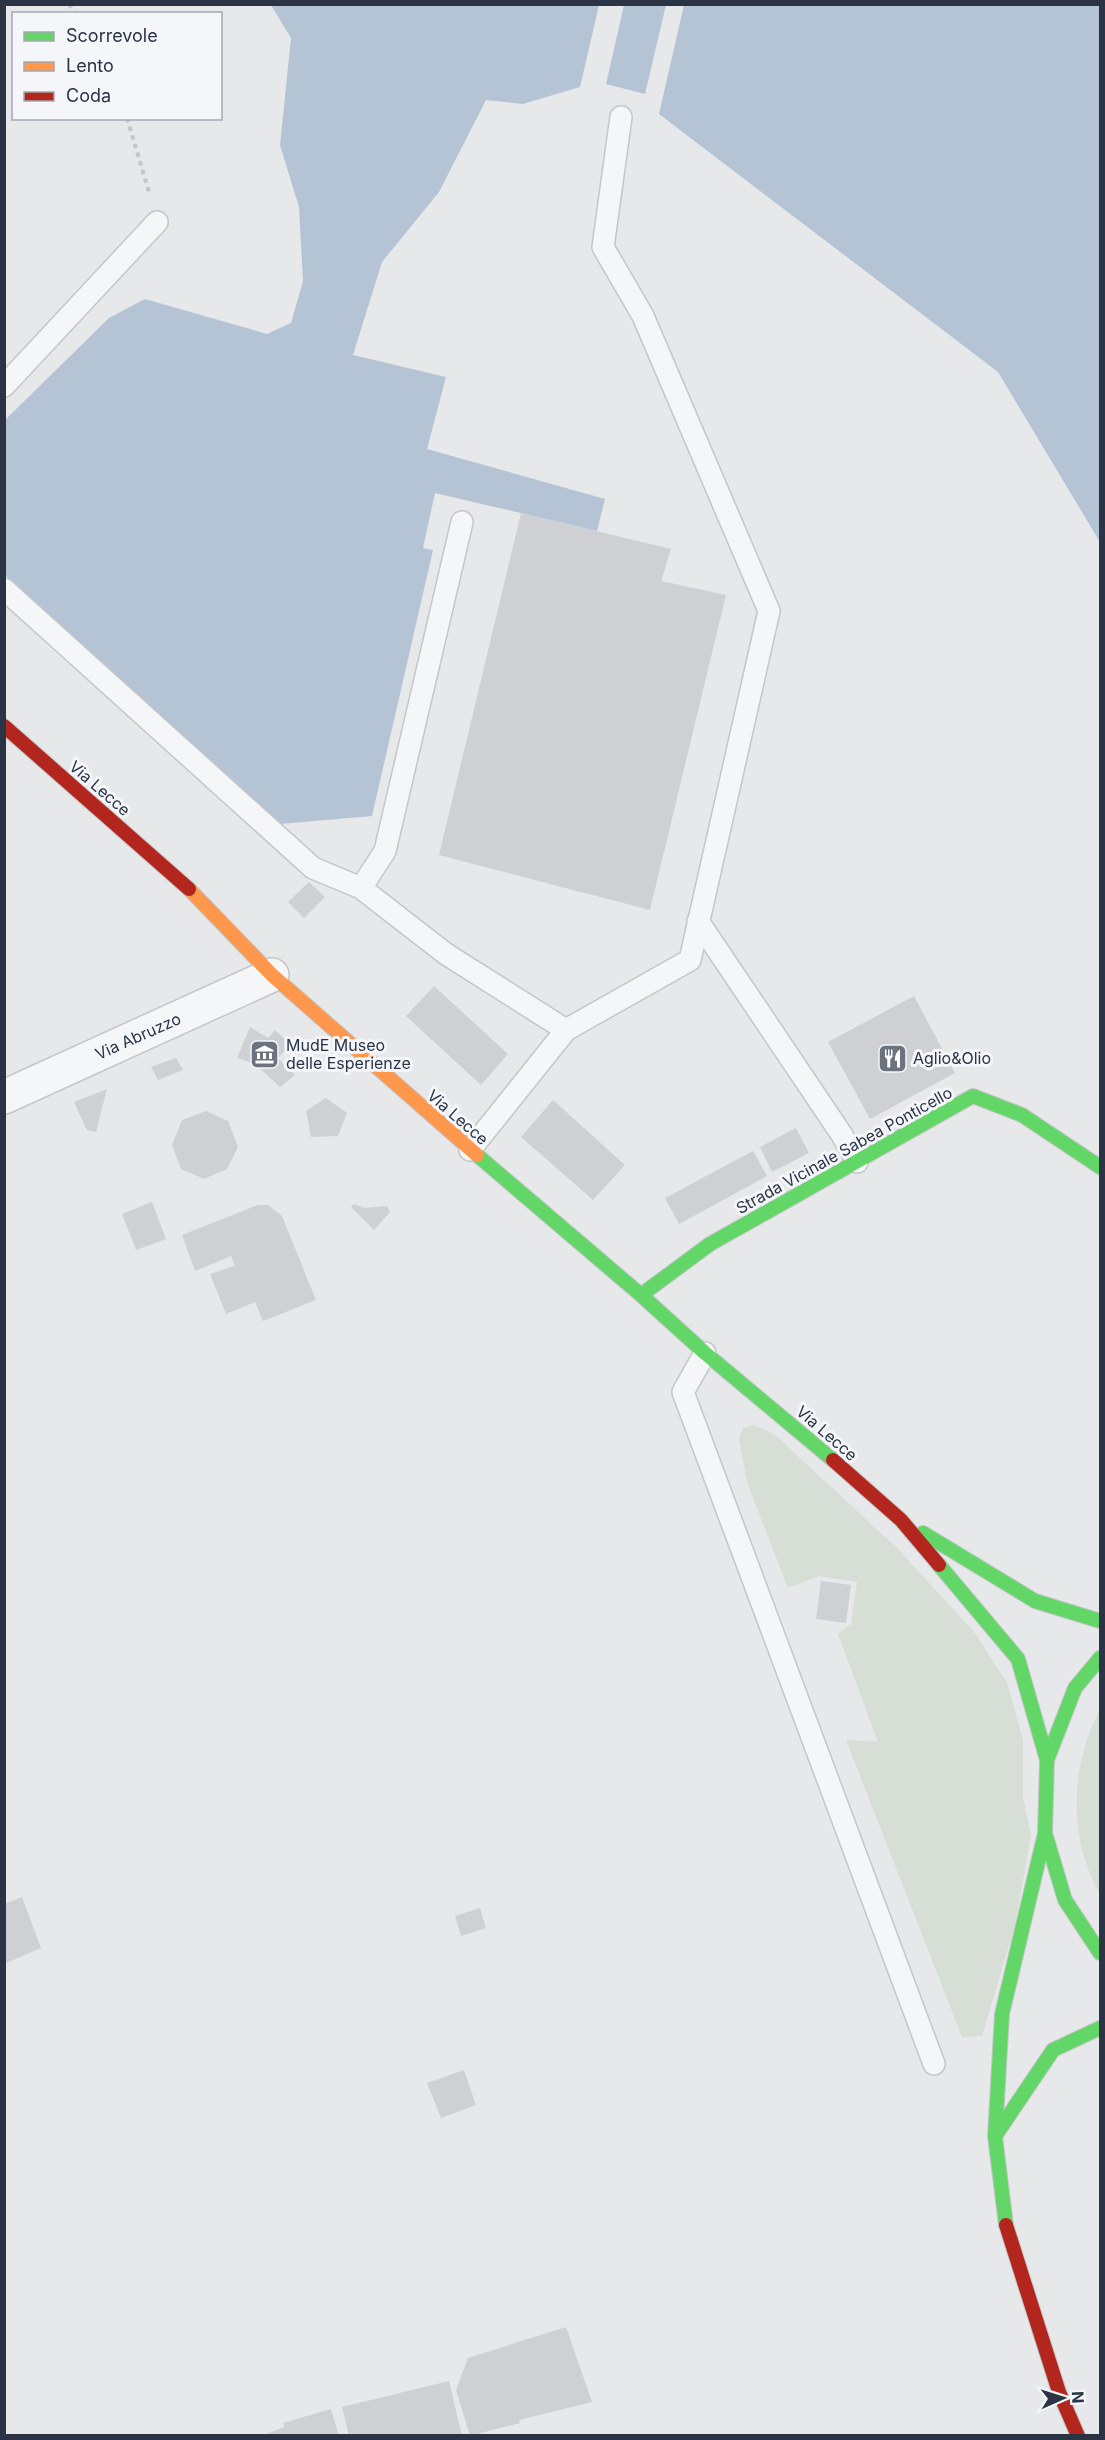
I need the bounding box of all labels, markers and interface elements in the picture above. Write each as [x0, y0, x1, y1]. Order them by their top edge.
legend [12, 12, 222, 120]
text: Scorrevole [66, 25, 158, 46]
text: Lento [66, 55, 114, 76]
text: Coda [66, 85, 111, 106]
street label: Via Lecce [65, 756, 135, 820]
street label: Via Abruzzo [92, 1008, 184, 1064]
place label: MudE Museo delle Esperienze [286, 1035, 411, 1073]
museum icon: MudE Museo delle Esperienze [249, 1038, 281, 1070]
restaurant icon: Aglio&Olio [876, 1042, 908, 1074]
place label: Aglio&Olio [913, 1048, 991, 1068]
street label: Strada Vicinale Sabea Ponticello [732, 1082, 956, 1218]
street label: Via Lecce [423, 1085, 493, 1149]
street label: Via Lecce [792, 1401, 862, 1465]
north arrow [1033, 2368, 1093, 2428]
text: N [1068, 2391, 1088, 2404]

